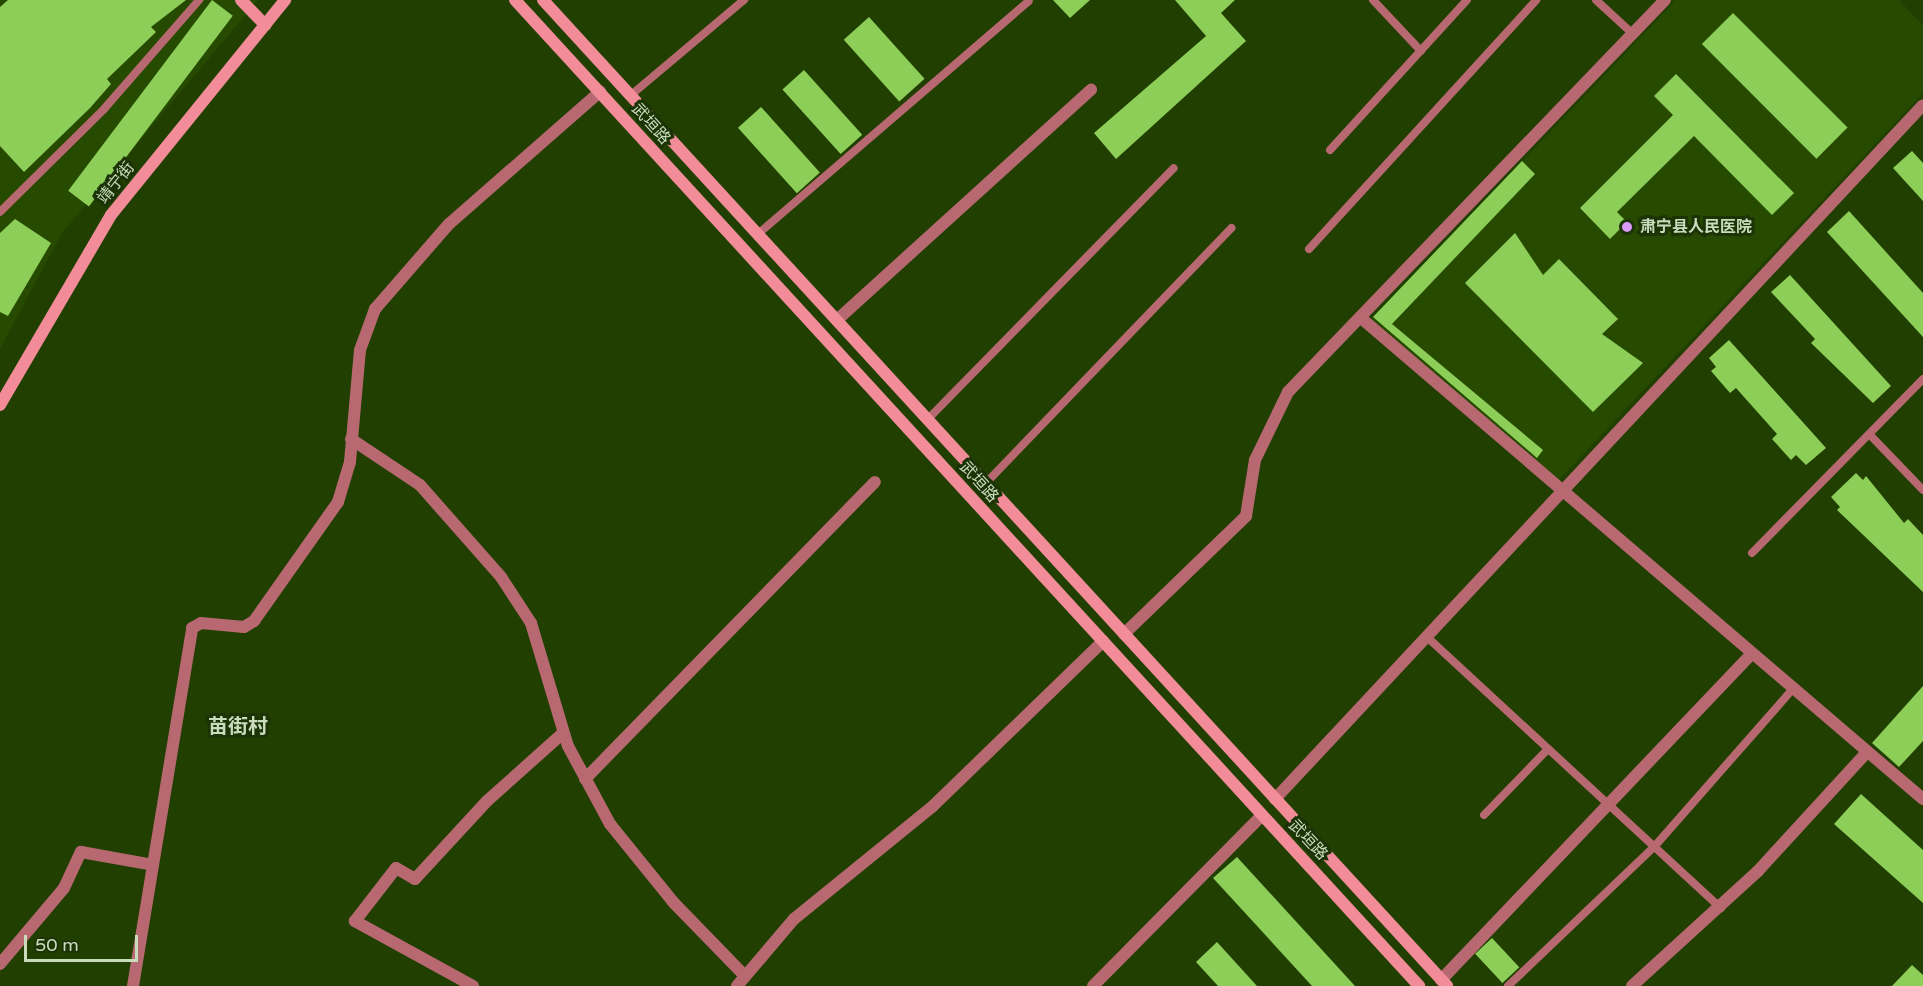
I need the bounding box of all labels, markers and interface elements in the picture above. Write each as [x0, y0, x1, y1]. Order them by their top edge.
street label: 武垣路 [628, 100, 674, 148]
street label: 靖宁街 [93, 158, 139, 208]
place label: 肃宁县人民医院 [1640, 217, 1752, 237]
marker: 肃宁县人民医院 [1618, 218, 1636, 236]
street label: 武垣路 [956, 458, 1002, 506]
district label: 苗街村 [208, 715, 268, 739]
street label: 武垣路 [1285, 816, 1331, 864]
scale bar [27, 923, 141, 961]
text: 50 m [35, 934, 79, 956]

